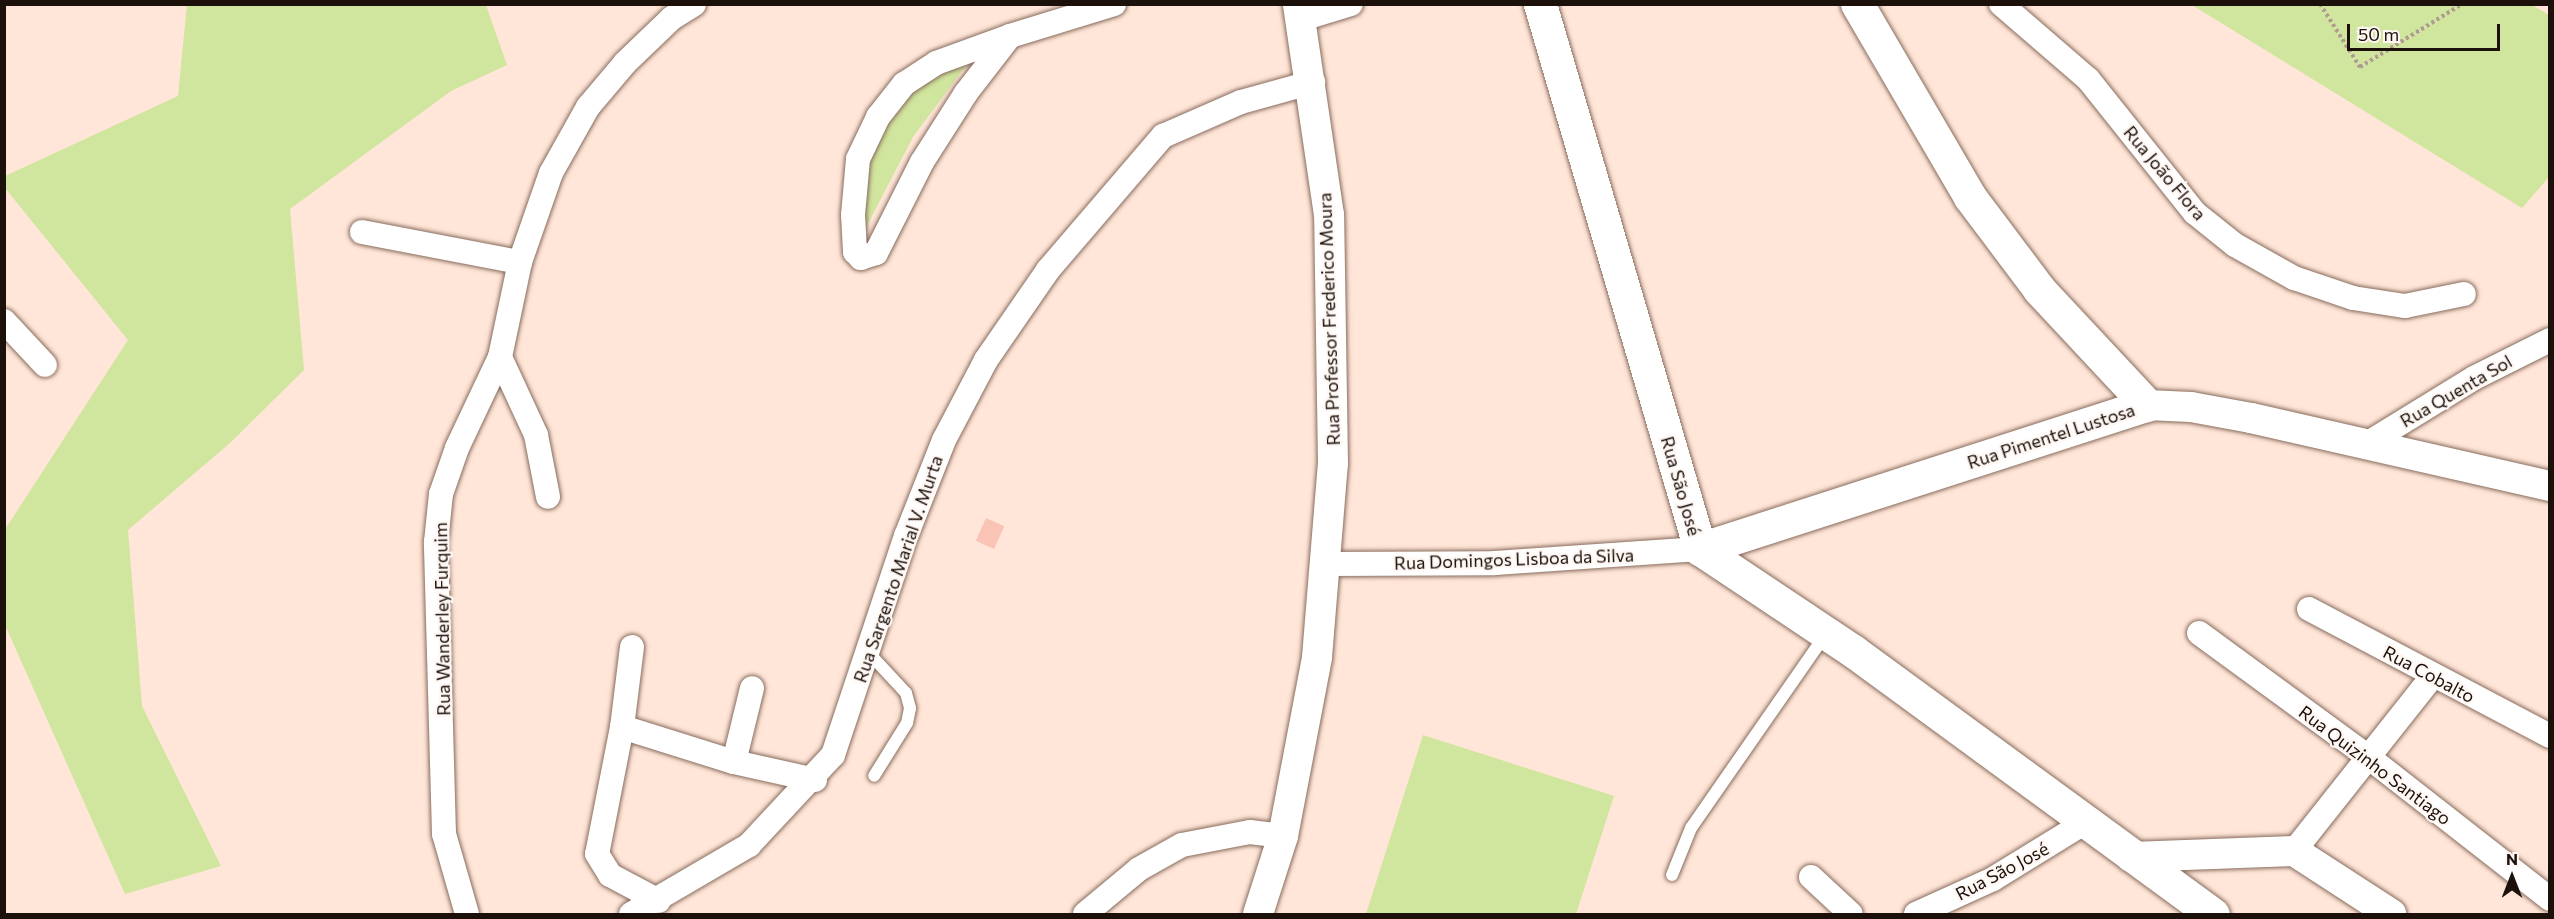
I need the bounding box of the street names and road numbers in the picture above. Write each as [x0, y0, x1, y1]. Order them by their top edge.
street label: Rua João Flora [2119, 121, 2211, 225]
street label: Rua Professor Frederico Moura [1314, 192, 1344, 446]
street label: Rua Quenta Sol [2396, 350, 2516, 432]
street label: Rua Pimentel Lustosa [1964, 399, 2138, 473]
street label: Rua São José [1656, 434, 1706, 538]
street label: Rua Sargento Marial V. Murta [849, 453, 947, 685]
street label: Rua Wanderley Furquim [430, 522, 454, 716]
street label: Rua Domingos Lisboa da Silva [1394, 544, 1634, 574]
street label: Rua Cobalto [2380, 641, 2478, 707]
street label: Rua Quizinho Santiago [2295, 701, 2455, 829]
street label: Rua São José [1952, 837, 2052, 905]

